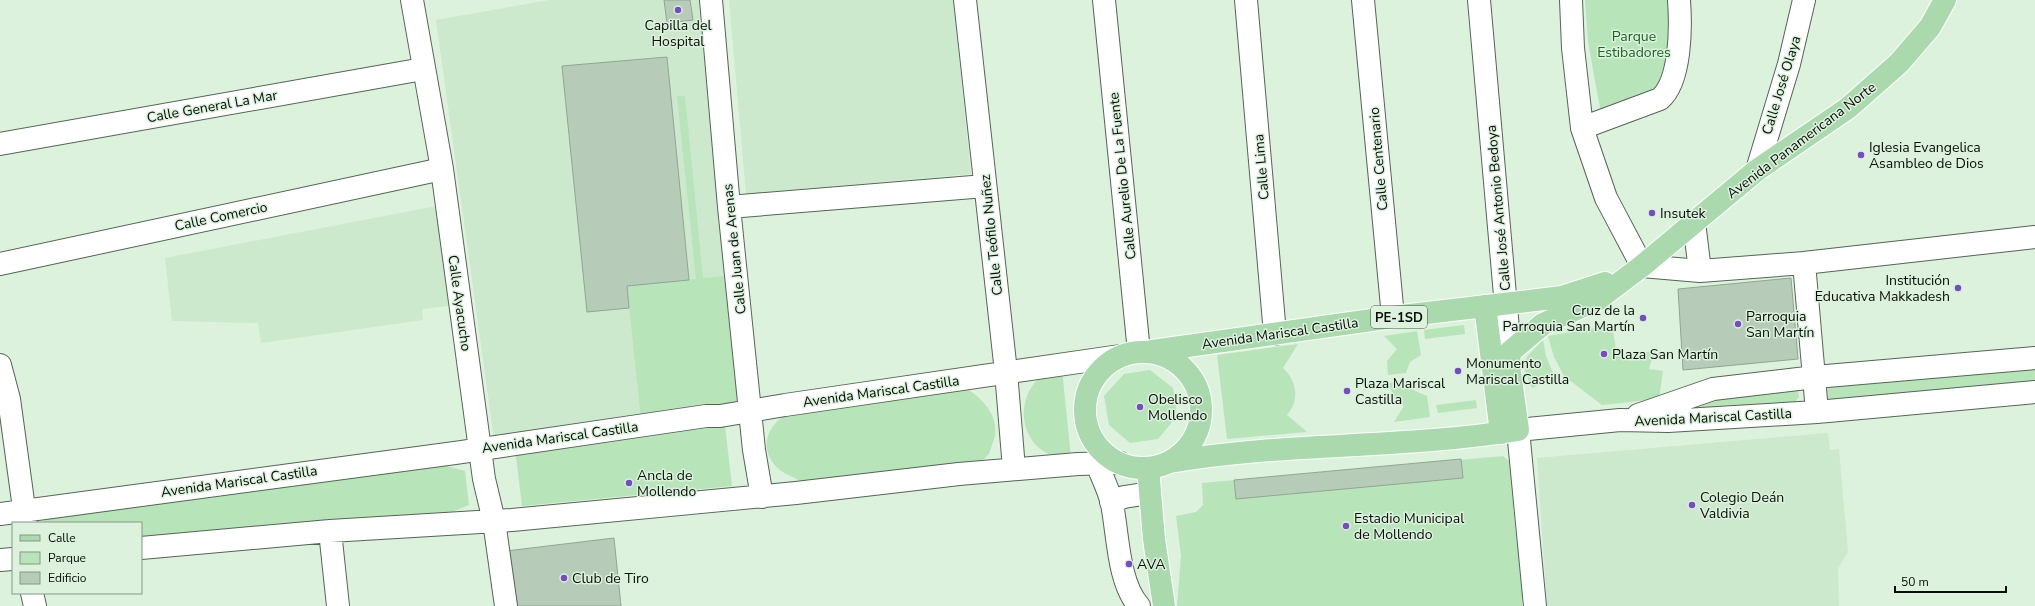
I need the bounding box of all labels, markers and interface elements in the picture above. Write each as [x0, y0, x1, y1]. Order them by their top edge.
marker: Capilla del Hospital [673, 5, 683, 15]
place label: Capilla del Hospital [644, 16, 712, 51]
park label: Parque Estibadores [1597, 27, 1671, 62]
street label: Calle José Olaya [1757, 33, 1806, 137]
street label: Avenida Panamericana Norte [1723, 78, 1880, 203]
street label: Calle General La Mar [145, 86, 279, 127]
street label: Calle Aurelio De La Fuente [1104, 91, 1141, 261]
street label: Calle Centenario [1364, 106, 1392, 212]
street label: Calle José Antonio Bedoya [1482, 124, 1515, 292]
street label: Calle Lima [1249, 133, 1274, 201]
place label: Iglesia Evangelica Asambleo de Dios [1869, 138, 1984, 173]
marker: Iglesia Evangelica Asambleo de Dios [1856, 150, 1866, 160]
street label: Calle Teófilo Nuñez [976, 173, 1007, 296]
street label: Calle Juan de Arenas [718, 182, 751, 315]
street label: Calle Comercio [173, 197, 269, 236]
place label: Insutek [1660, 204, 1706, 223]
marker: Insutek [1647, 208, 1657, 218]
street label: Calle Ayacucho [443, 254, 476, 353]
place label: Institución Educativa Makkadesh [1815, 271, 1950, 306]
marker: Institución Educativa Makkadesh [1953, 283, 1963, 293]
place label: Cruz de la Parroquia San Martín [1503, 301, 1635, 336]
road number: PE-1SD [1371, 306, 1427, 328]
place label: Parroquia San Martín [1746, 307, 1814, 342]
street label: Avenida Mariscal Castilla [1201, 313, 1360, 354]
marker: Cruz de la Parroquia San Martín [1638, 313, 1648, 323]
marker: Parroquia San Martín [1733, 319, 1743, 329]
place label: Plaza San Martín [1612, 345, 1718, 364]
marker: Plaza San Martín [1599, 349, 1609, 359]
place label: Monumento Mariscal Castilla [1466, 354, 1569, 389]
marker: Monumento Mariscal Castilla [1453, 366, 1463, 376]
street label: Avenida Mariscal Castilla [802, 371, 961, 412]
place label: Plaza Mariscal Castilla [1355, 374, 1446, 409]
marker: Plaza Mariscal Castilla [1342, 386, 1352, 396]
place label: Obelisco Mollendo [1148, 390, 1208, 425]
marker: Obelisco Mollendo [1135, 402, 1145, 412]
street label: Avenida Mariscal Castilla [1634, 404, 1792, 431]
street label: Avenida Mariscal Castilla [481, 417, 640, 458]
street label: Avenida Mariscal Castilla [160, 461, 319, 502]
place label: Ancla de Mollendo [637, 466, 697, 501]
marker: Ancla de Mollendo [624, 478, 634, 488]
place label: Colegio Deán Valdivia [1699, 488, 1784, 523]
marker: Colegio Deán Valdivia [1687, 500, 1697, 510]
place label: Estadio Municipal de Mollendo [1354, 509, 1465, 544]
marker: Estadio Municipal de Mollendo [1341, 521, 1351, 531]
legend [12, 522, 142, 594]
text: Calle [48, 530, 76, 546]
text: Parque [48, 550, 86, 566]
place label: AVA [1137, 555, 1166, 574]
marker: AVA [1124, 559, 1134, 569]
scale bar [1895, 568, 2006, 594]
place label: Club de Tiro [572, 569, 649, 588]
text: Edificio [48, 570, 87, 586]
marker: Club de Tiro [559, 573, 569, 583]
text: 50 m [1901, 574, 1929, 590]

